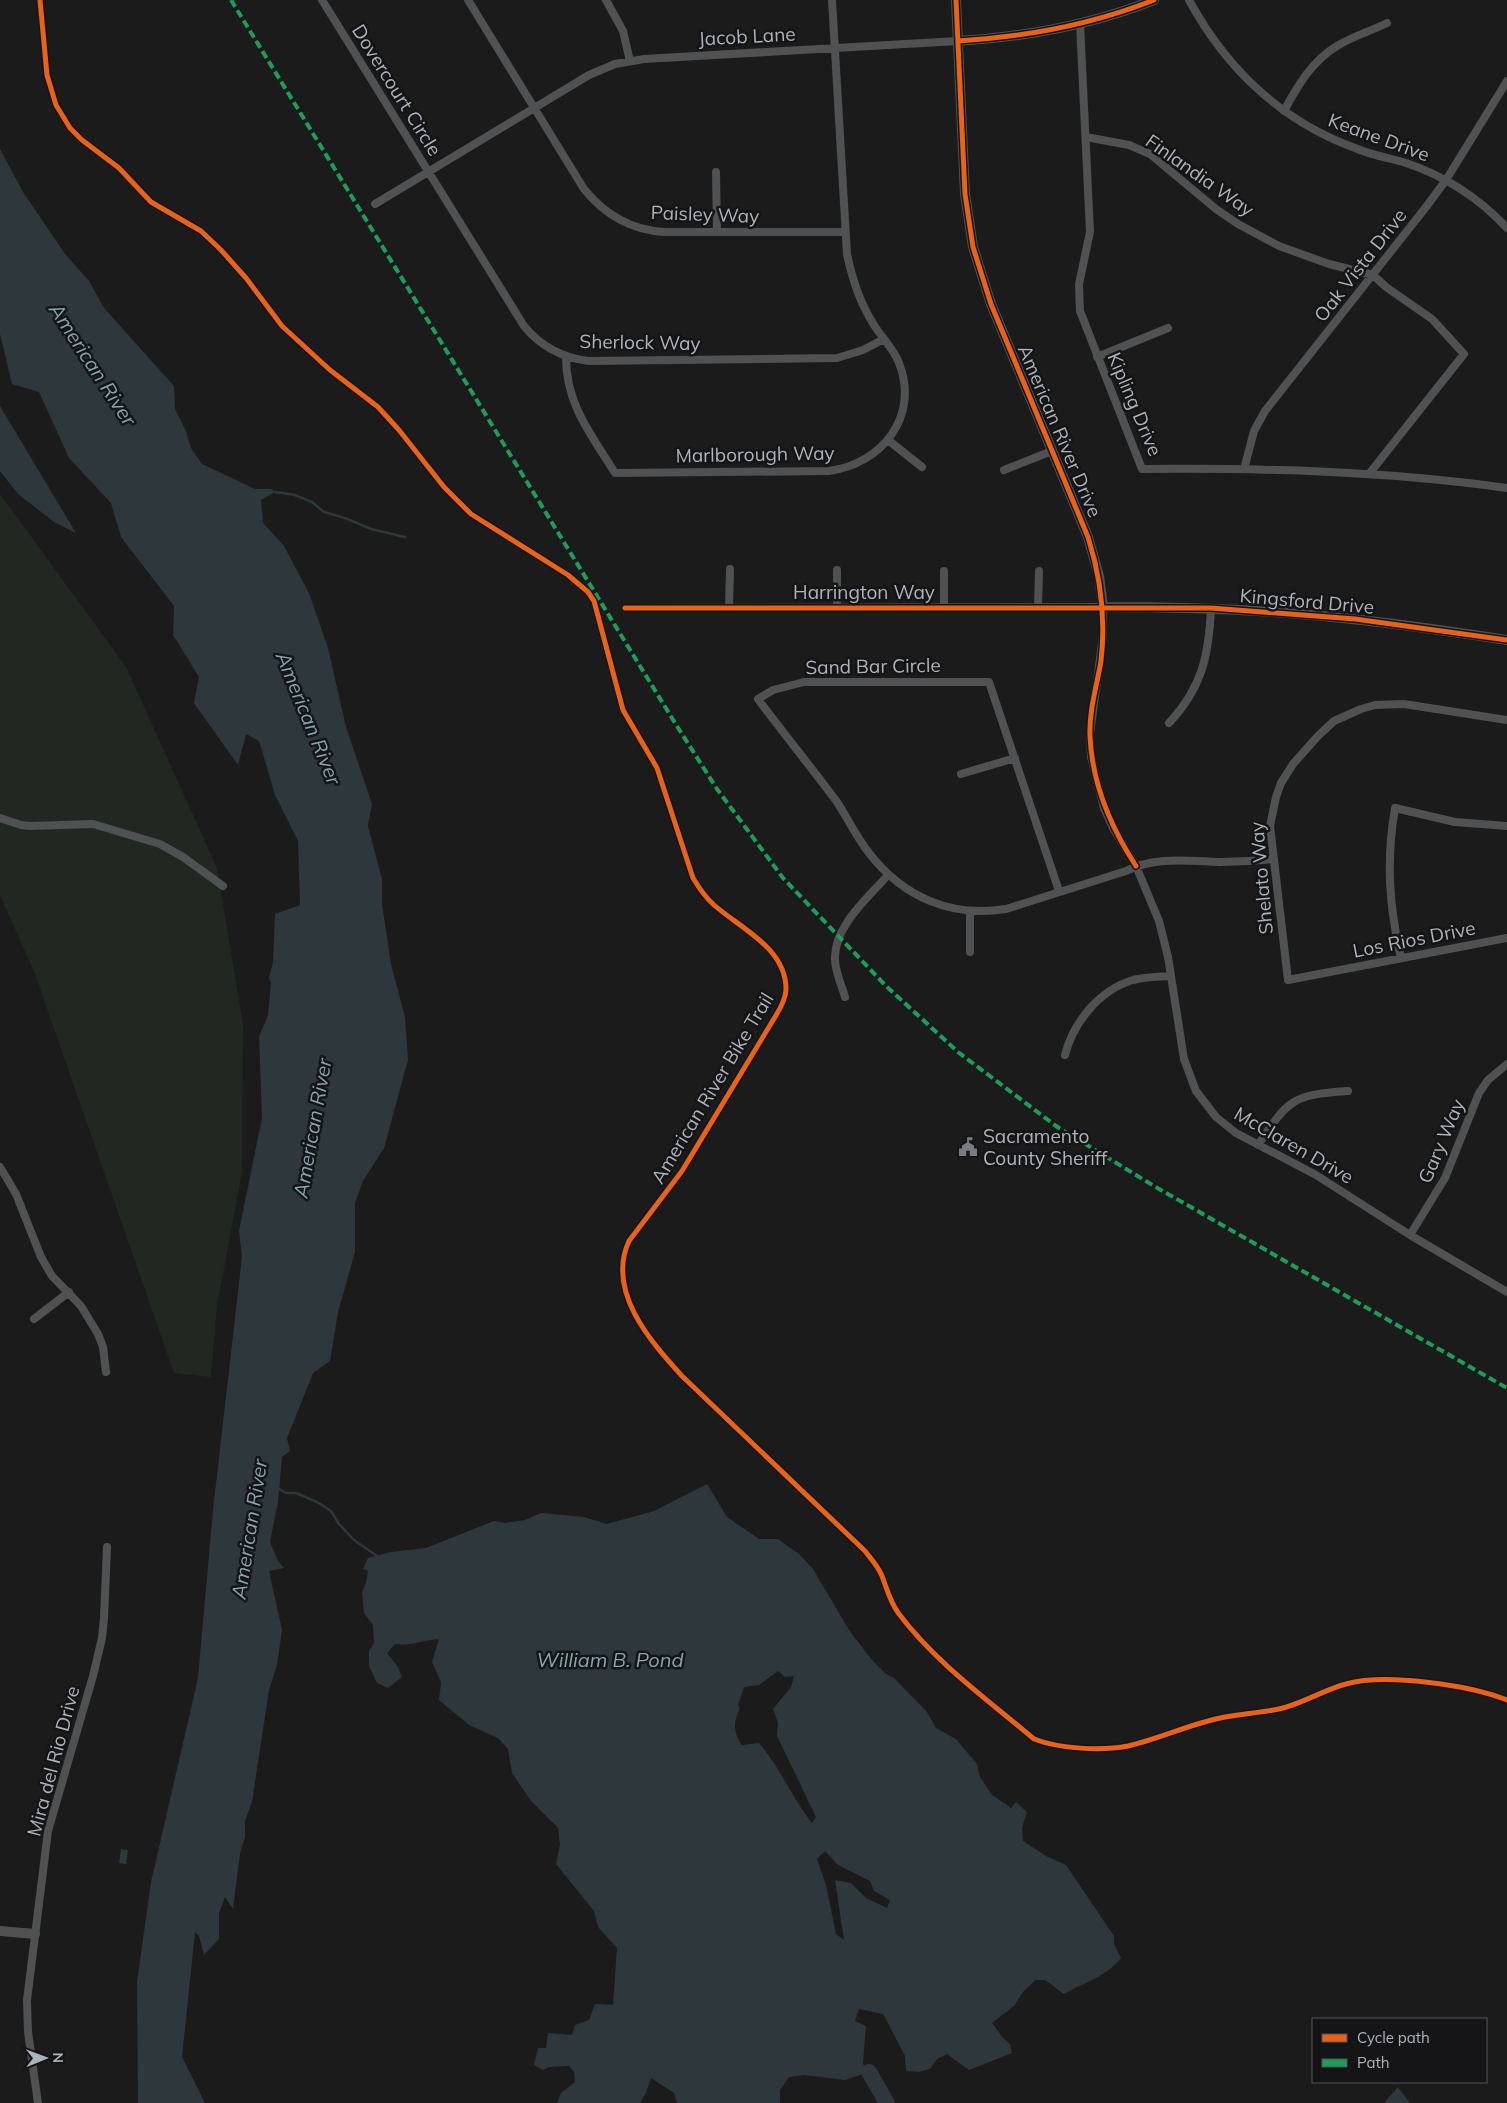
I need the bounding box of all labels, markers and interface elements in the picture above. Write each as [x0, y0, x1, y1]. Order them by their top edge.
street label: Dovercourt Circle [347, 20, 447, 160]
street label: Jacob Lane [698, 21, 796, 51]
street label: Keane Drive [1325, 108, 1433, 166]
street label: Finlandia Way [1141, 129, 1259, 221]
street label: Paisley Way [650, 200, 760, 228]
street label: Oak Vista Drive [1308, 204, 1412, 326]
water label: American River [44, 297, 142, 431]
street label: Sherlock Way [579, 329, 701, 355]
street label: American River Drive [1013, 341, 1107, 521]
street label: Kipling Drive [1102, 348, 1168, 460]
street label: Marlborough Way [675, 441, 835, 467]
street label: Harrington Way [793, 580, 935, 604]
street label: Kingsford Drive [1239, 583, 1375, 619]
water label: American River [271, 647, 347, 789]
street label: Sand Bar Circle [805, 653, 941, 679]
street label: Shelato Way [1244, 821, 1278, 935]
street label: Los Rios Drive [1351, 915, 1477, 963]
street label: American River Bike Trail [645, 988, 779, 1188]
water label: American River [287, 1056, 337, 1201]
street label: Gary Way [1413, 1095, 1469, 1187]
street label: McClaren Drive [1230, 1101, 1358, 1189]
place label: Sacramento County Sheriff [983, 1124, 1108, 1170]
public building icon: Sacramento County Sheriff [957, 1136, 979, 1158]
water label: American River [225, 1457, 273, 1602]
water label: William B. Pond [537, 1647, 683, 1672]
street label: Mira del Rio Drive [21, 1683, 85, 1839]
legend [1312, 2018, 1487, 2083]
text: Cycle path [1357, 2028, 1430, 2047]
north arrow [20, 2033, 70, 2083]
text: N [49, 2052, 67, 2063]
text: Path [1357, 2053, 1389, 2072]

